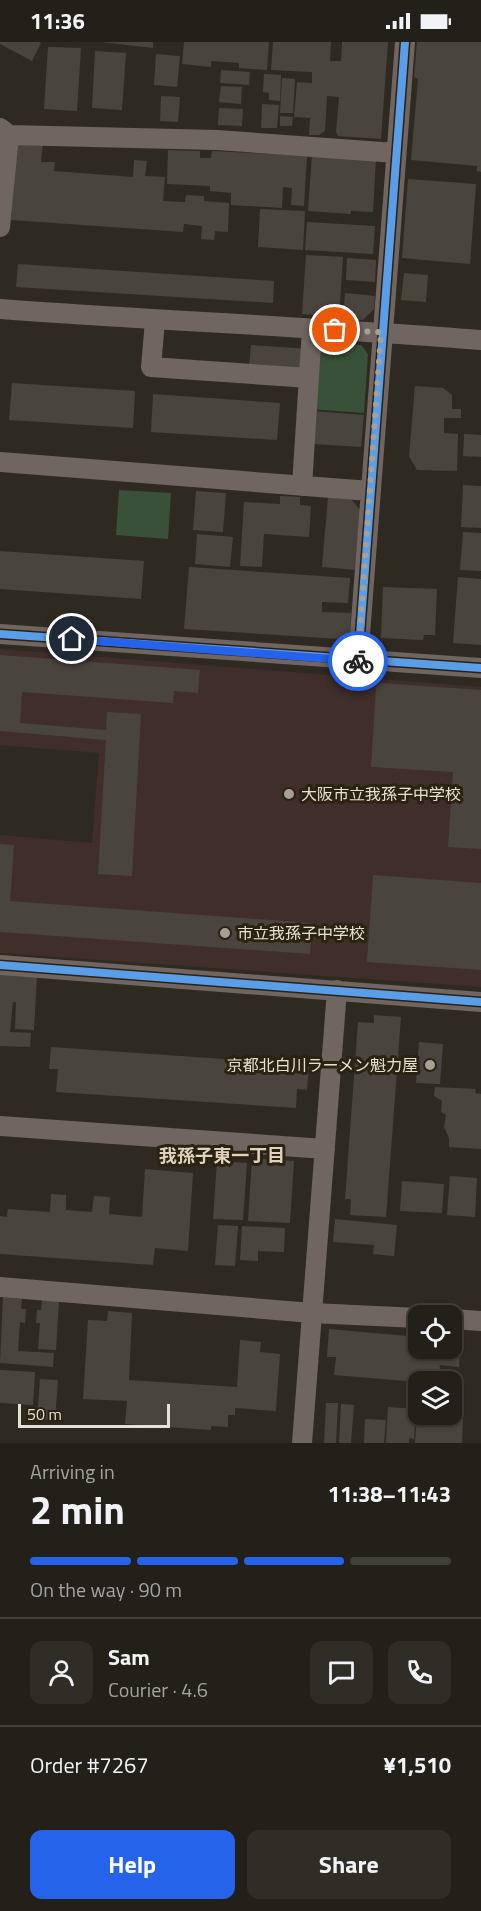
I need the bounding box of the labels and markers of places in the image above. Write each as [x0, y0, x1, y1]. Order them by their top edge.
pin [309, 304, 360, 355]
pin [46, 613, 97, 664]
place label: 大阪市立我孫子中学校 [301, 782, 461, 806]
marker: 大阪市立我孫子中学校 [282, 787, 296, 801]
place label: 市立我孫子中学校 [237, 921, 365, 945]
marker: 市立我孫子中学校 [218, 926, 232, 940]
place label: 京都北白川ラーメン魁力屋 [227, 1053, 418, 1077]
marker: 京都北白川ラーメン魁力屋 [423, 1058, 437, 1072]

